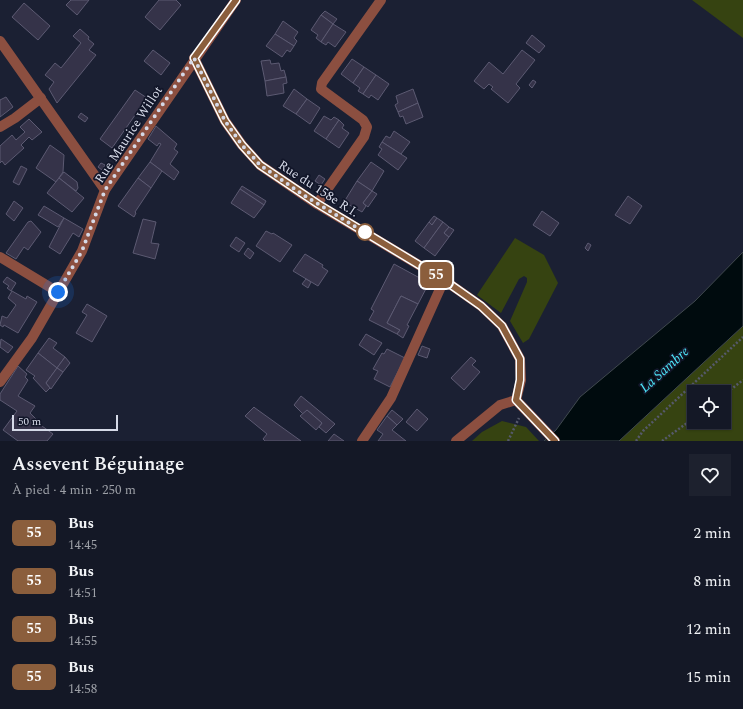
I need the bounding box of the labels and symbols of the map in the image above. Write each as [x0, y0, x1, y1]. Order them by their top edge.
street label: Rue Maurice Willot [90, 82, 168, 187]
street label: Rue du 158e R.I. [274, 155, 363, 222]
unlabelled marker [356, 223, 374, 241]
line badge: 55 [418, 262, 454, 288]
your location [48, 282, 68, 302]
water label: La Sambre [635, 341, 694, 398]
scale bar [12, 413, 118, 432]

